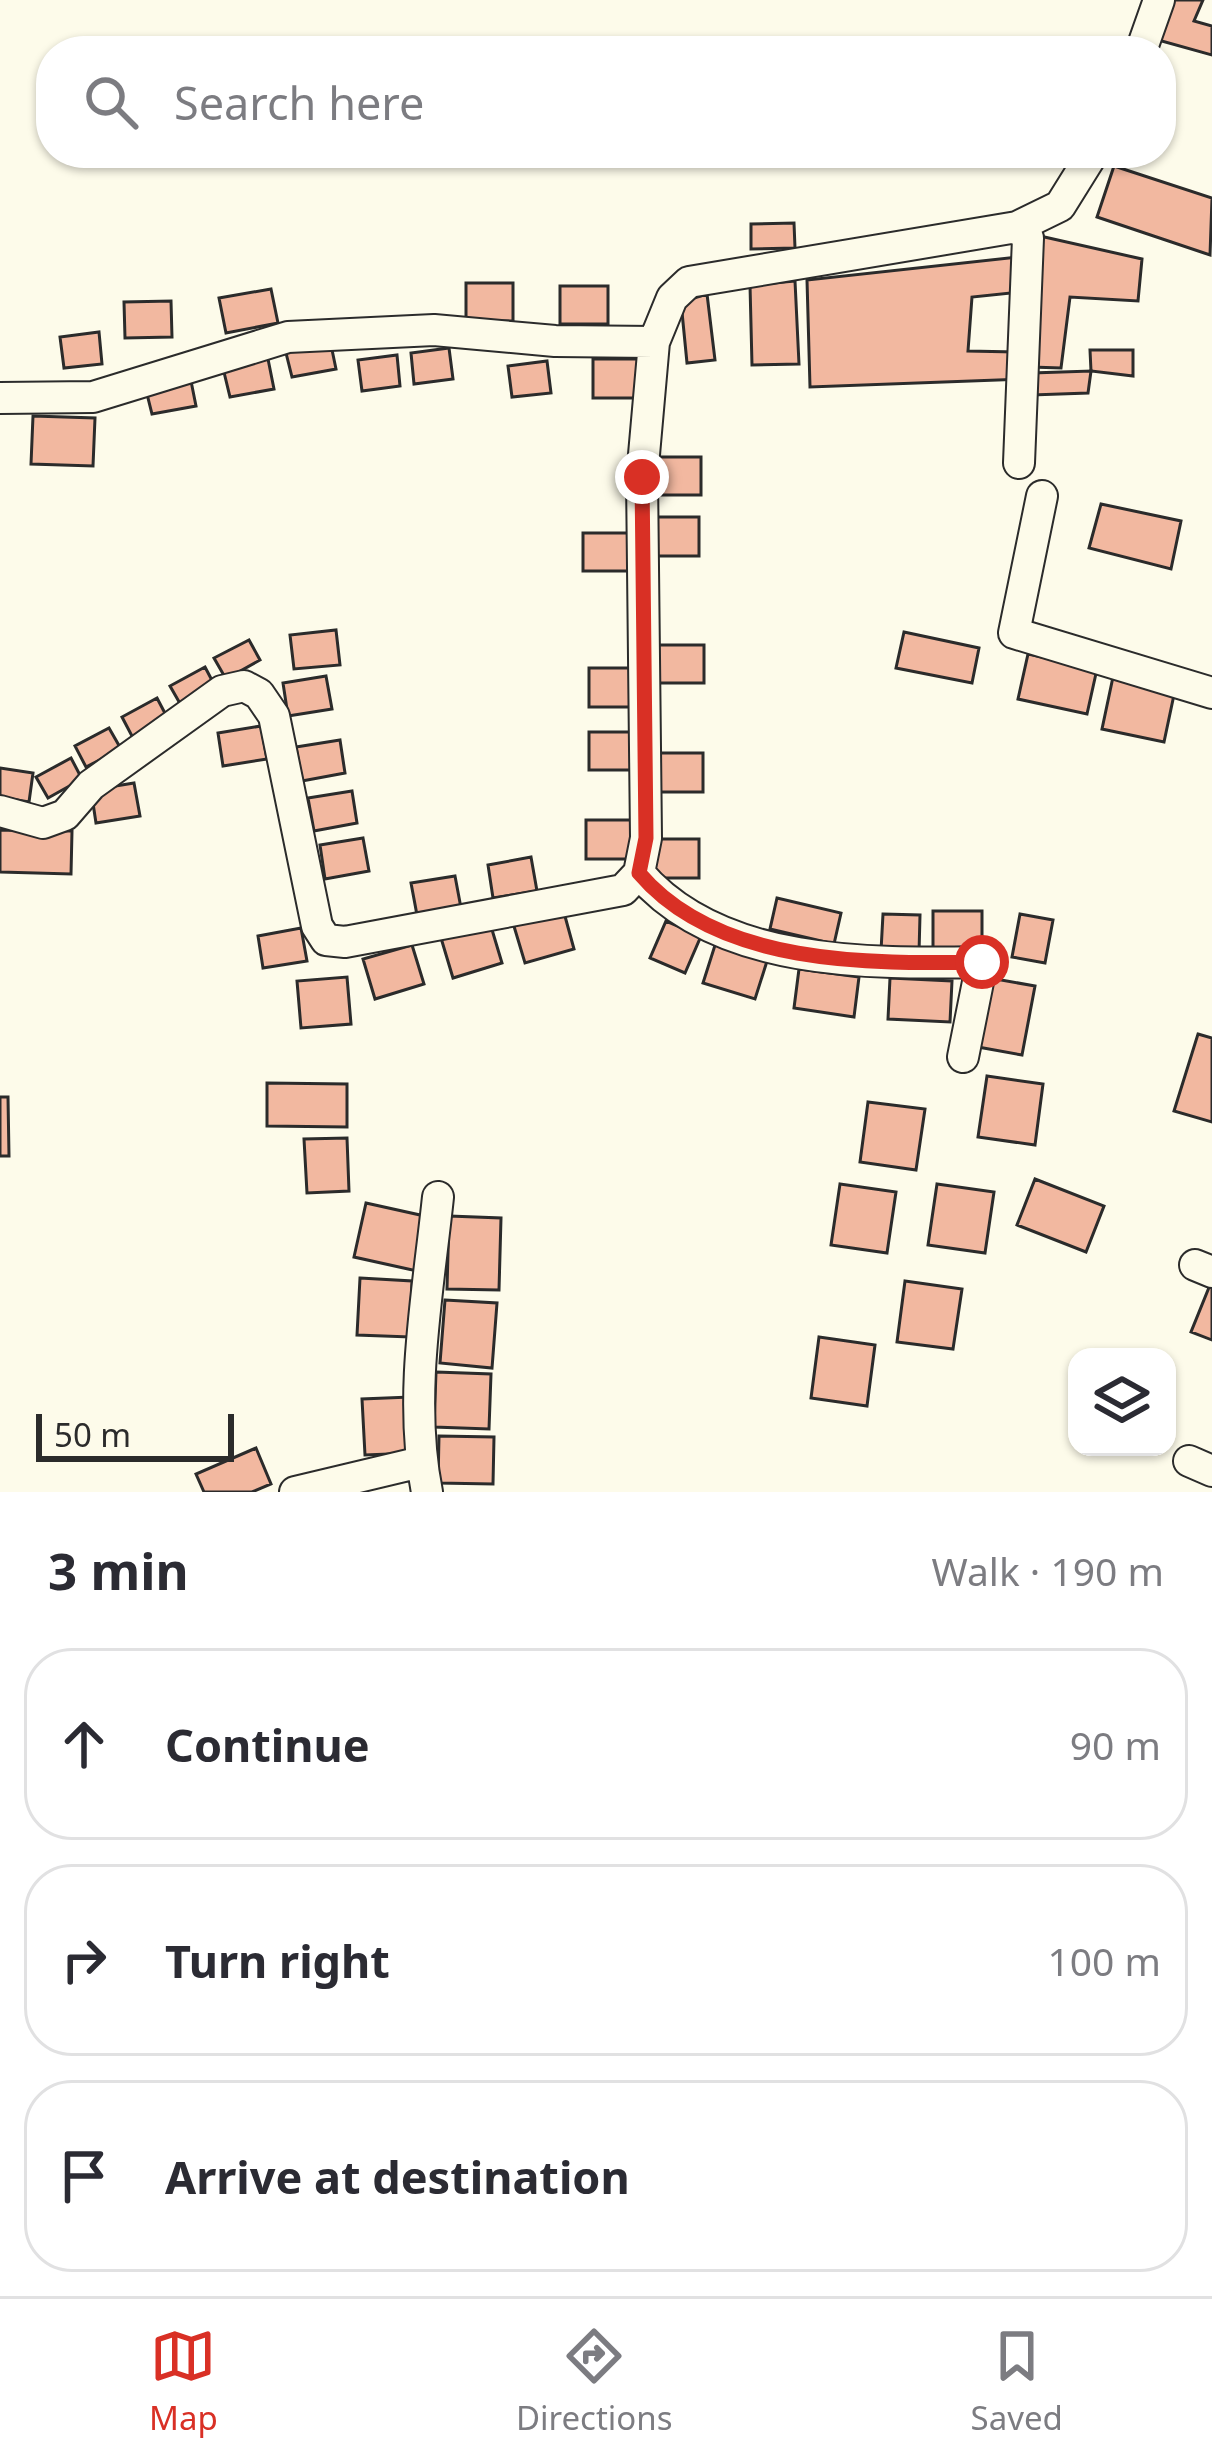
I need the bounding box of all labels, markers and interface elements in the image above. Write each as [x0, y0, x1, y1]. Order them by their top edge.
search box [36, 36, 1176, 168]
icon: search [78, 69, 144, 135]
text: Search here [174, 72, 424, 133]
route end [615, 450, 669, 504]
route start [955, 935, 1009, 989]
map controls [1068, 1348, 1176, 1456]
button: layers [1068, 1348, 1176, 1456]
scale bar [36, 1408, 234, 1461]
text: 50 m [54, 1412, 131, 1457]
text: 3 min [48, 1535, 189, 1605]
text: Walk · 190 m [931, 1544, 1164, 1597]
icon: ahead [51, 1711, 117, 1777]
text: Continue [165, 1714, 370, 1775]
text: 90 m [1070, 1718, 1161, 1771]
icon: right [51, 1927, 117, 1993]
text: Turn right [165, 1930, 390, 1991]
text: 100 m [1047, 1934, 1161, 1987]
icon: arrive [51, 2143, 117, 2209]
text: Arrive at destination [165, 2146, 630, 2207]
tab: Map [149, 2323, 218, 2440]
tab: Directions [516, 2323, 673, 2440]
tab: Saved [971, 2323, 1063, 2440]

